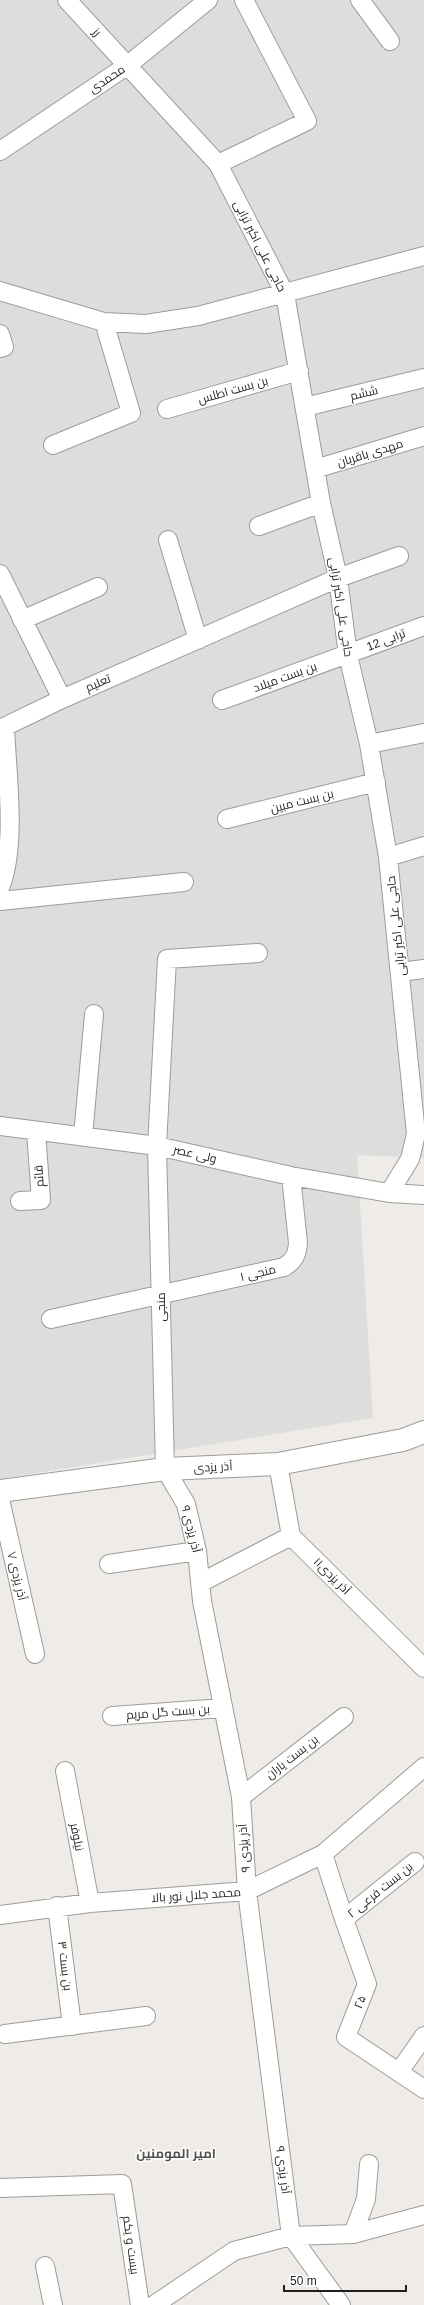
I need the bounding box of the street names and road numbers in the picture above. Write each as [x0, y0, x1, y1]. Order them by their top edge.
street label: رز [89, 24, 104, 39]
street label: محمدی [86, 62, 128, 96]
street label: حاجی علی اکبر ترابی [231, 198, 289, 294]
street label: بن بست اطلس [196, 373, 270, 407]
street label: ششم [349, 383, 380, 404]
street label: مهدی باقربان [335, 436, 405, 470]
street label: حاجی علی اکبر ترابی [326, 556, 356, 658]
street label: ترابی 12 [365, 626, 408, 654]
street label: بن بست میلاد [251, 659, 319, 695]
street label: تعلیم [83, 671, 114, 695]
street label: بن بست مبین [269, 786, 335, 816]
street label: حاجی علی اکبر ترابی [384, 875, 408, 977]
street label: ولی عصر [171, 1142, 218, 1166]
street label: قائم [31, 1164, 48, 1187]
street label: منجی ۱ [239, 1262, 277, 1284]
street label: منجی [154, 1292, 168, 1322]
street label: آذر یزدی [193, 1459, 234, 1475]
street label: آذر یزدی ۹ [178, 1504, 204, 1555]
street label: آذر یزدی ۷ [5, 1550, 30, 1603]
street label: آذر یزدی۱۱ [311, 1555, 354, 1598]
street label: بن بست گل مریم [126, 1702, 210, 1723]
street label: بن بست یاران [263, 1732, 321, 1782]
street label: نیلوفر [67, 1821, 87, 1852]
street label: آذر یزدی ۹ [235, 1823, 253, 1873]
street label: بن بست فرعی ۲ [345, 1859, 415, 1921]
street label: محمد جلال نور بالا [151, 1885, 241, 1905]
street label: بن بست ۳ [55, 1940, 75, 1992]
street label: ۲۵ [351, 1993, 369, 2011]
street label: آذر یزدی ۹ [273, 2145, 293, 2196]
street label: بیست و یکم [119, 2215, 142, 2275]

